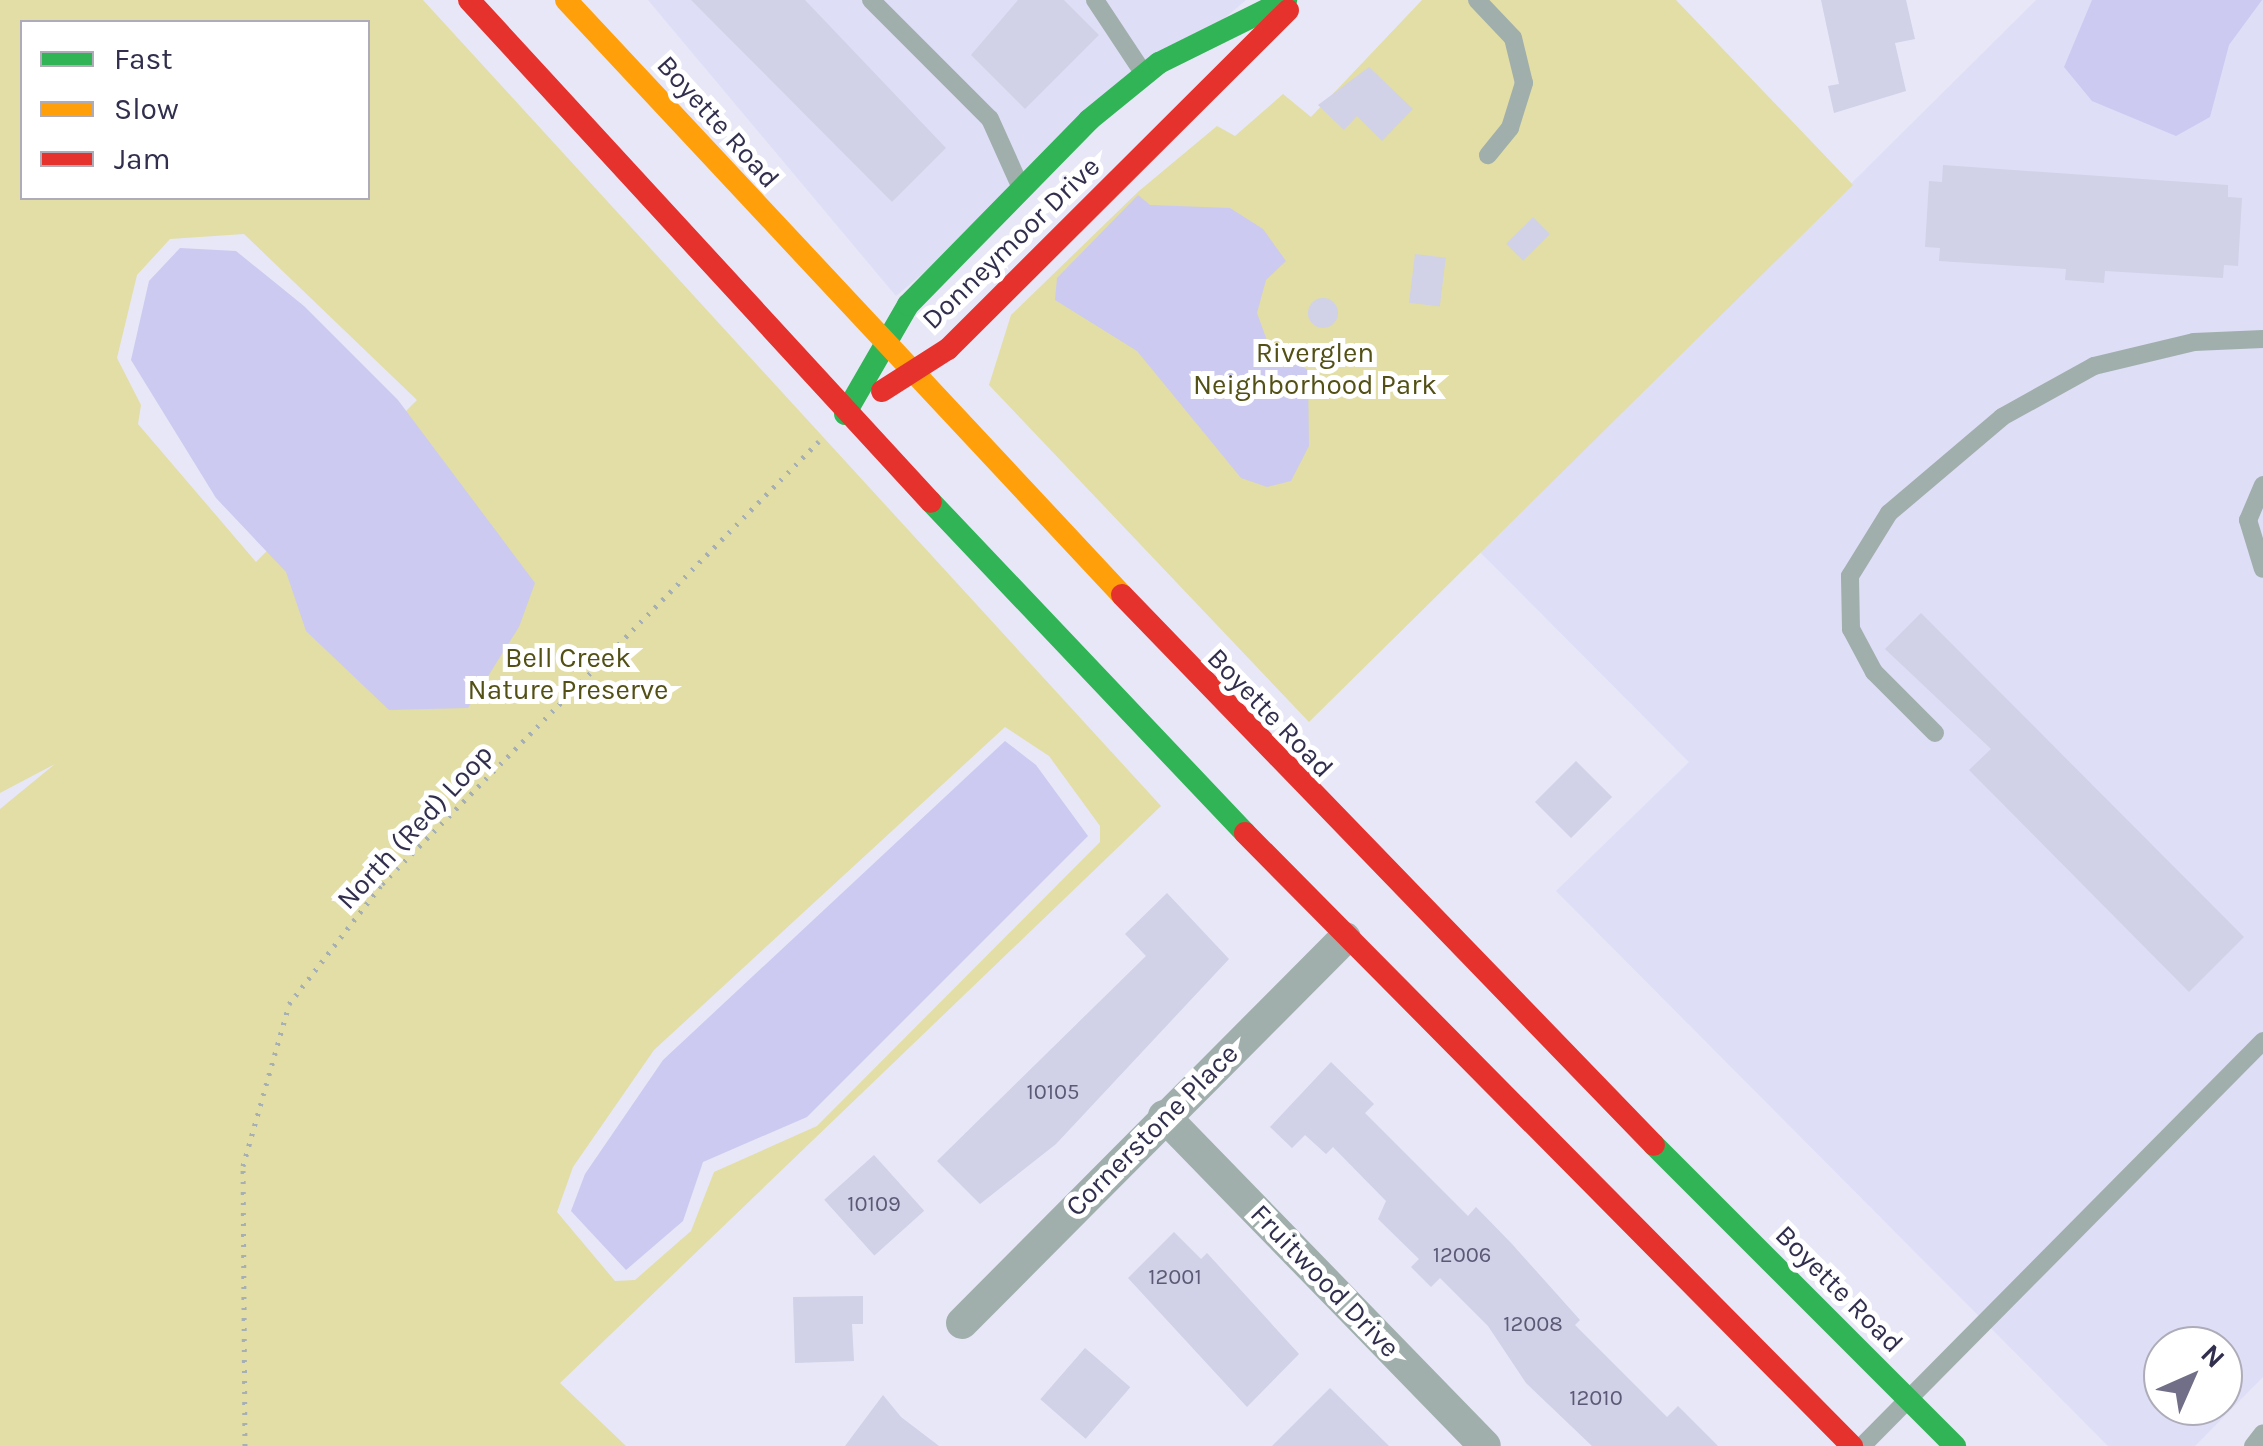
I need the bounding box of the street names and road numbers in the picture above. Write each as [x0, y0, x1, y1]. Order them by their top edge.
street label: Boyette Road [650, 49, 786, 195]
street label: Donneymoor Drive [915, 150, 1107, 336]
street label: Boyette Road [1200, 641, 1340, 785]
street label: North (Red) Loop [330, 738, 500, 916]
street label: Cornerstone Place [1059, 1037, 1245, 1223]
street label: Fruitwood Drive [1243, 1197, 1407, 1365]
street label: Boyette Road [1768, 1218, 1910, 1360]

